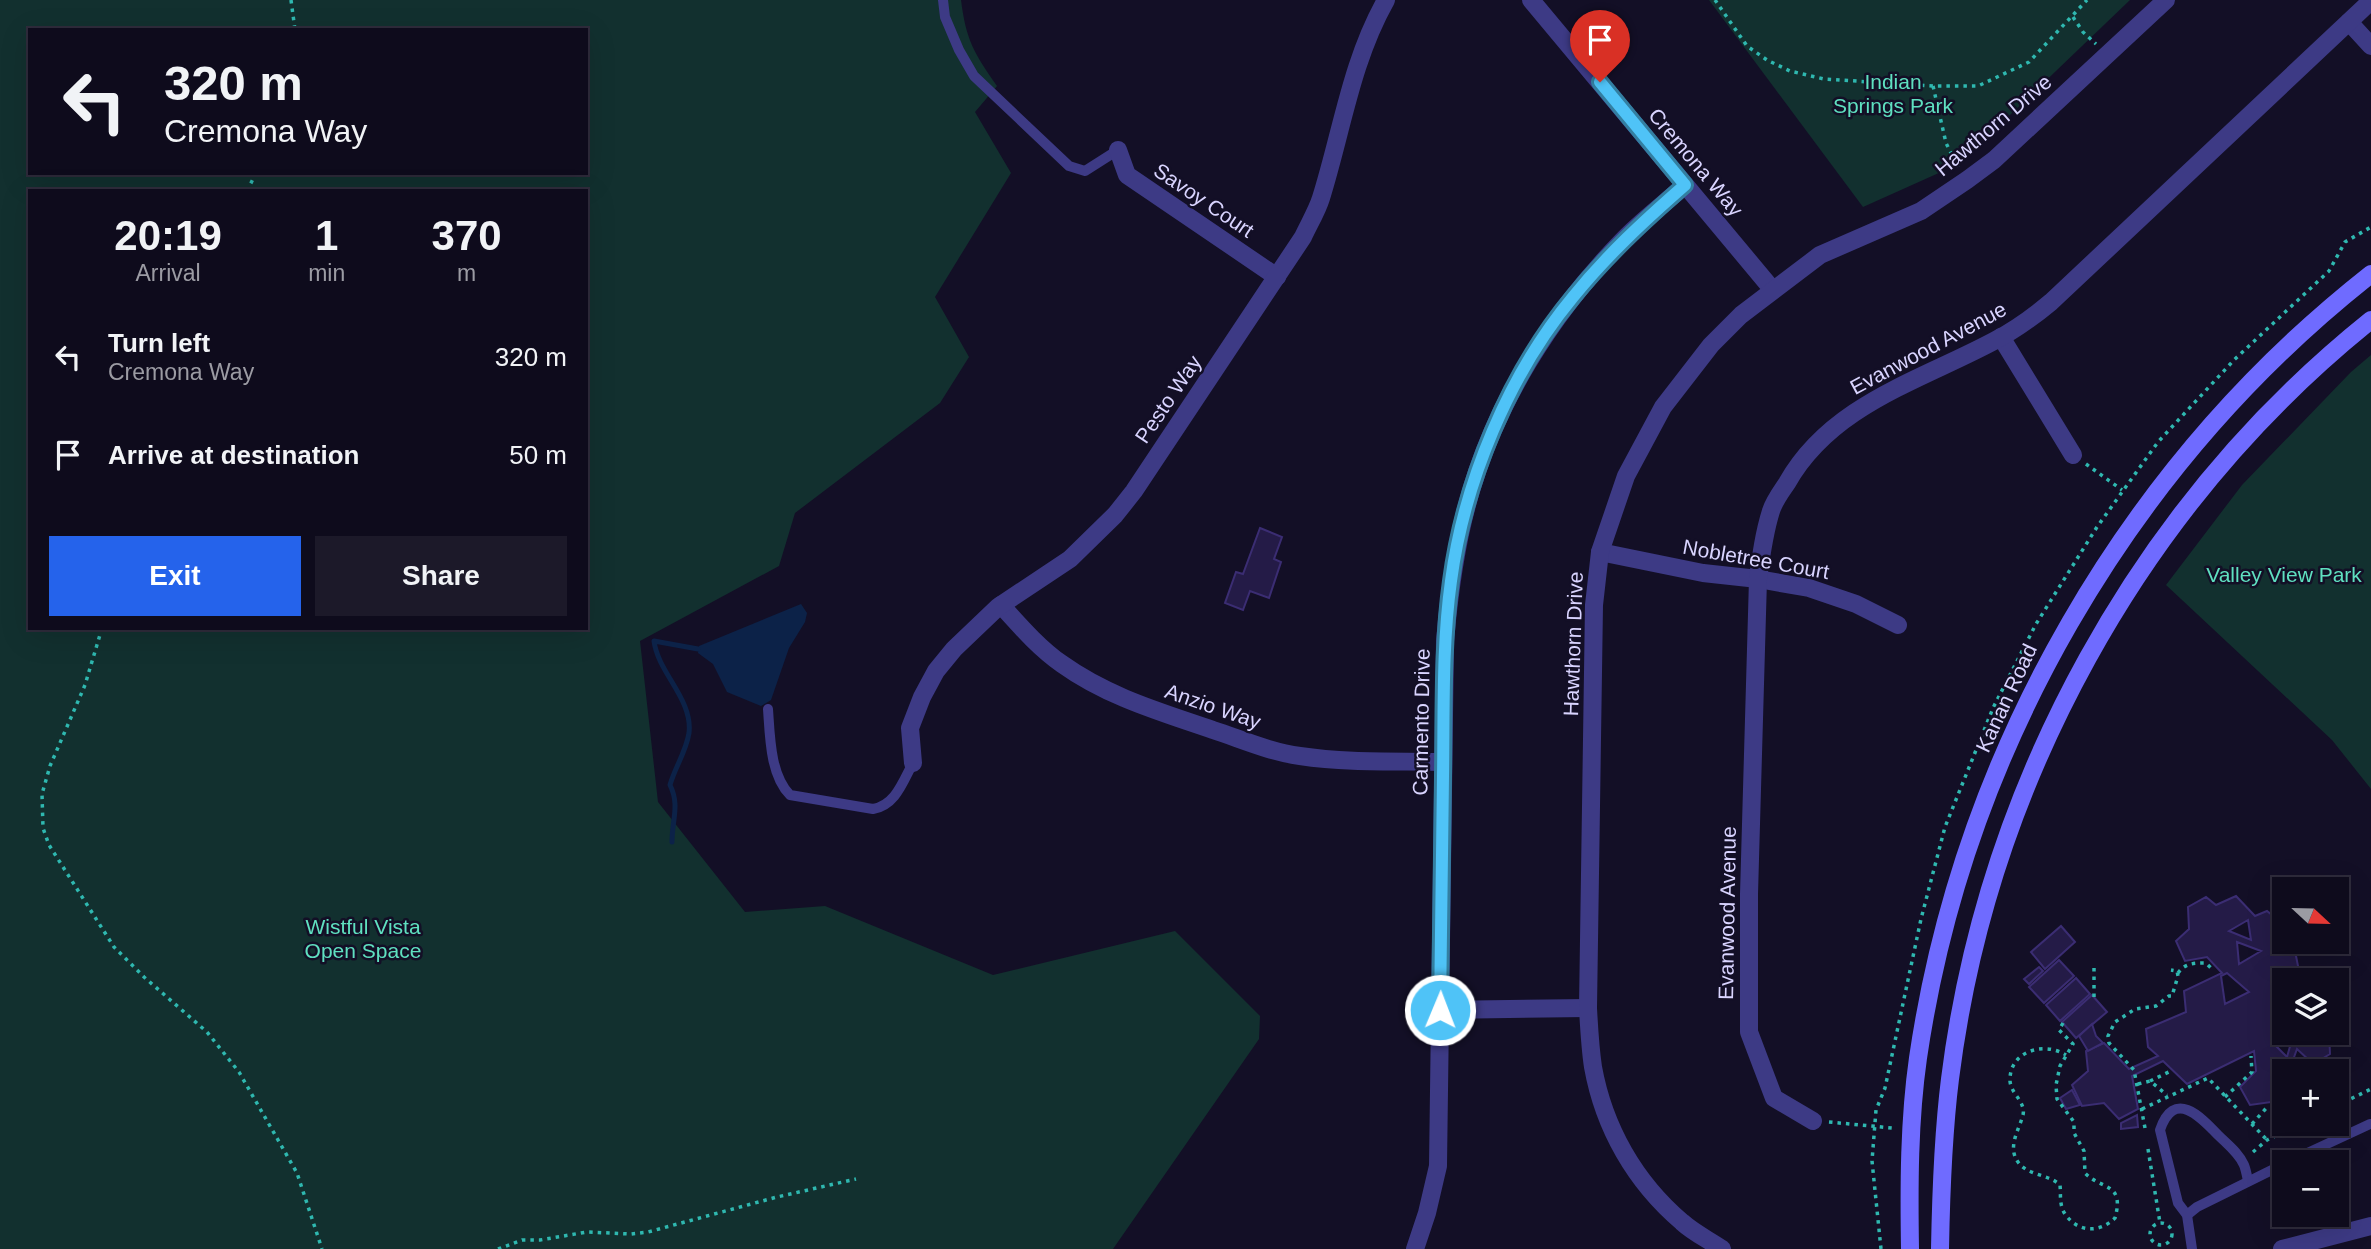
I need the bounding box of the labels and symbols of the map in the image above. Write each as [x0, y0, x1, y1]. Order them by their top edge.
pin [1570, 10, 1630, 82]
park label: Indian Springs Park [1833, 70, 1954, 117]
street label: Hawthorn Drive [1930, 70, 2056, 180]
street label: Cremona Way [1644, 103, 1748, 221]
street label: Savoy Court [1150, 158, 1258, 242]
street label: Evanwood Avenue [1846, 297, 2010, 399]
street label: Pesto Way [1130, 350, 1206, 447]
street label: Nobletree Court [1681, 535, 1831, 583]
park label: Valley View Park [2206, 563, 2362, 586]
street label: Hawthorn Drive [1559, 571, 1587, 717]
street label: Kanan Road [1971, 640, 2041, 756]
street label: Carmento Drive [1408, 648, 1434, 796]
street label: Anzio Way [1162, 679, 1264, 733]
street label: Evanwood Avenue [1714, 826, 1740, 1000]
north arrow [2272, 877, 2348, 954]
park label: Wistful Vista Open Space [305, 915, 421, 962]
position arrow [1403, 973, 1477, 1047]

